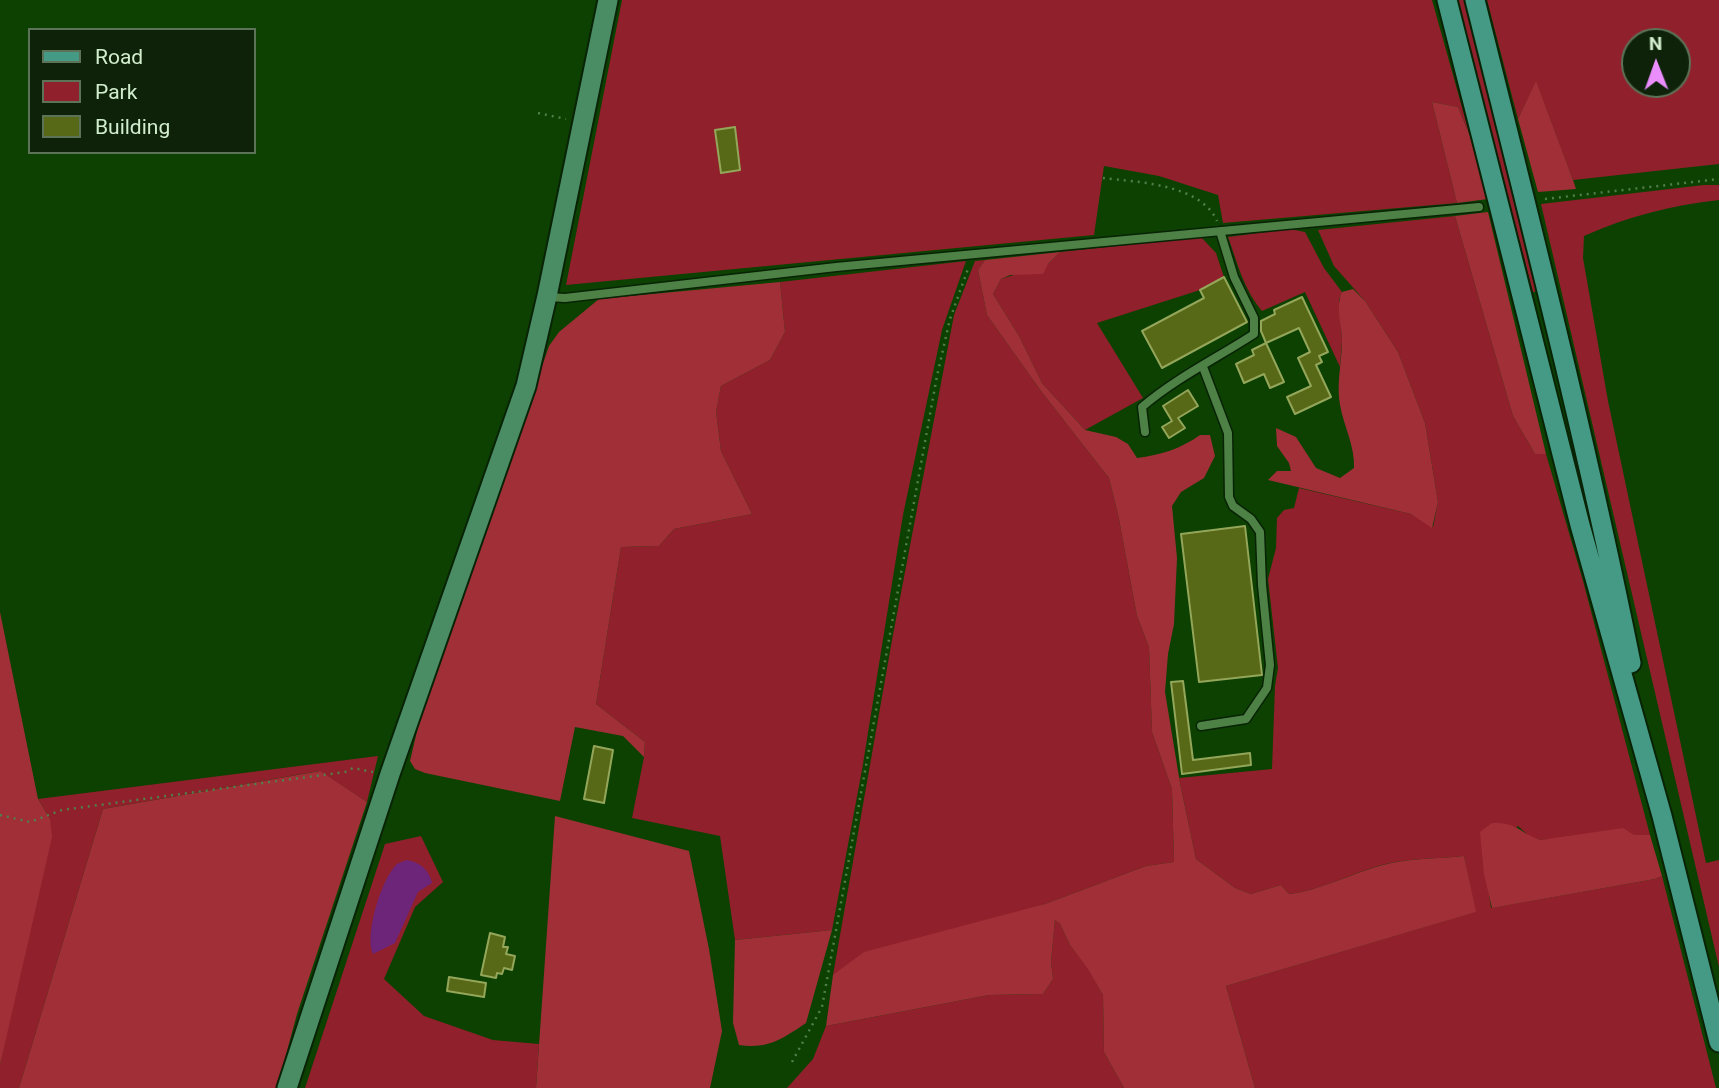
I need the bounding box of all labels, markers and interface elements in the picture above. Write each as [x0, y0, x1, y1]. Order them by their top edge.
legend [28, 28, 256, 154]
north arrow [1621, 28, 1691, 98]
text: N [1649, 32, 1663, 55]
text: Road [95, 45, 143, 69]
text: Park [95, 80, 137, 104]
text: Building [95, 115, 170, 139]

